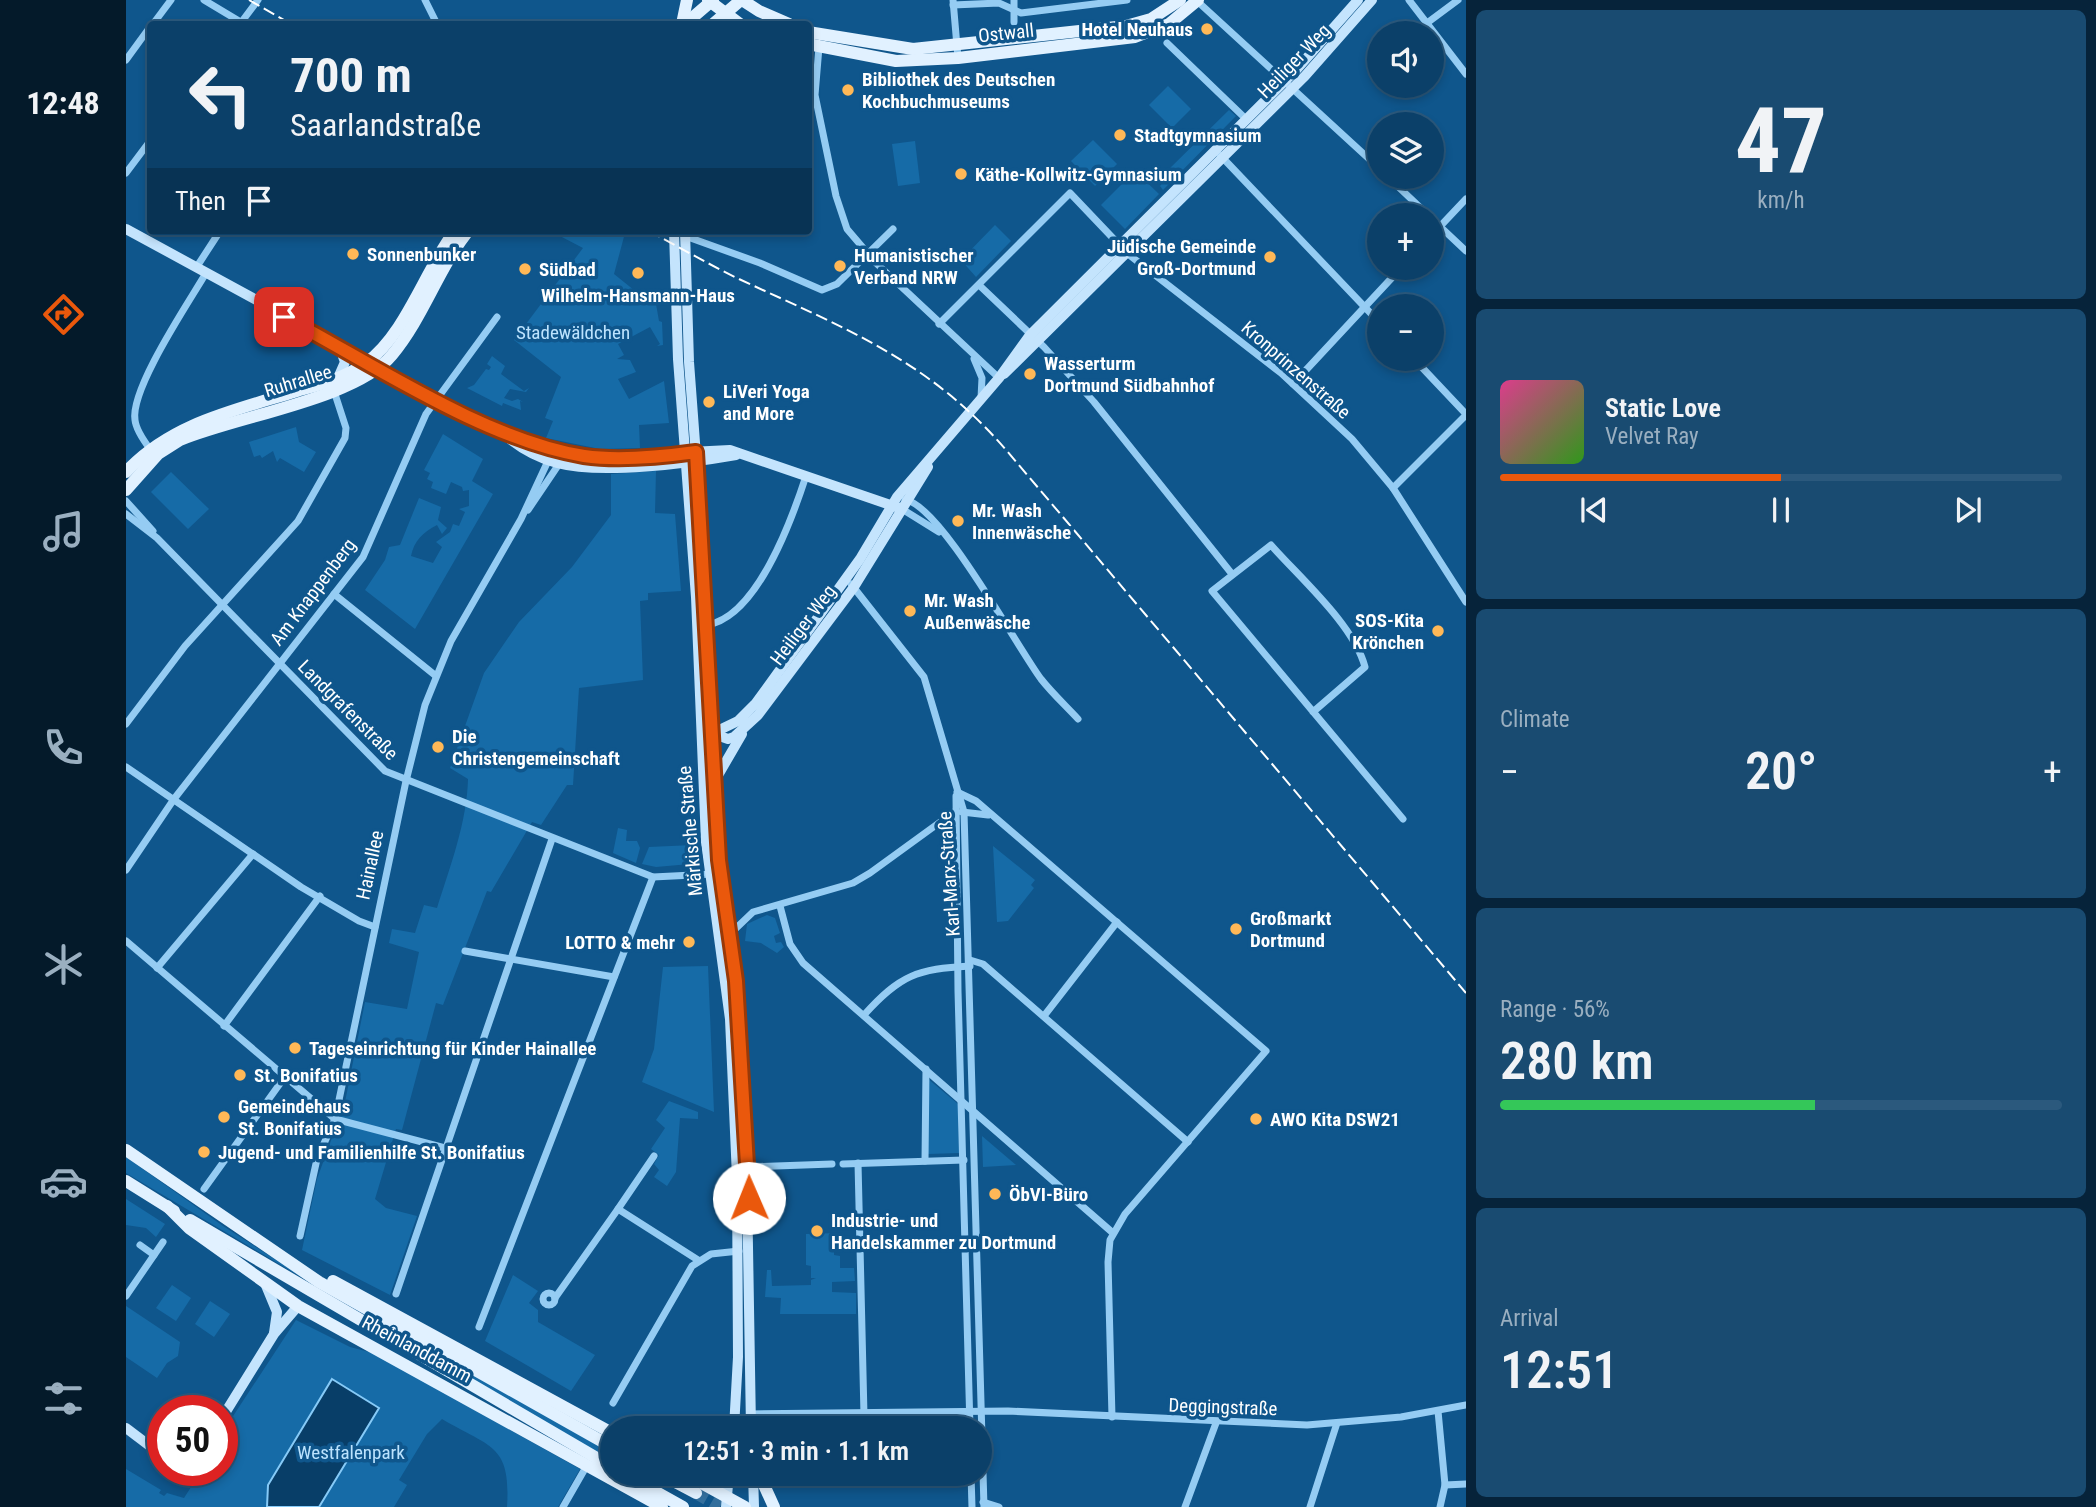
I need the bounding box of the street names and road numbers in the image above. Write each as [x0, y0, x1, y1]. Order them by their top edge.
street label: Ostwall [977, 19, 1035, 47]
street label: Heiliger Weg [1253, 19, 1335, 103]
street label: Kronprinzenstraße [1237, 316, 1355, 424]
street label: Ruhrallee [261, 360, 335, 402]
street label: Am Knappenberg [265, 534, 361, 650]
street label: Heiliger Weg [765, 580, 841, 670]
street label: Landgrafenstraße [293, 655, 403, 765]
street label: Märkische Straße [673, 765, 707, 897]
street label: Karl-Marx-Straße [933, 811, 965, 937]
street label: Hainallee [351, 828, 389, 902]
street label: Rheinlanddamm [358, 1310, 476, 1388]
street label: Deggingstraße [1168, 1394, 1278, 1420]

